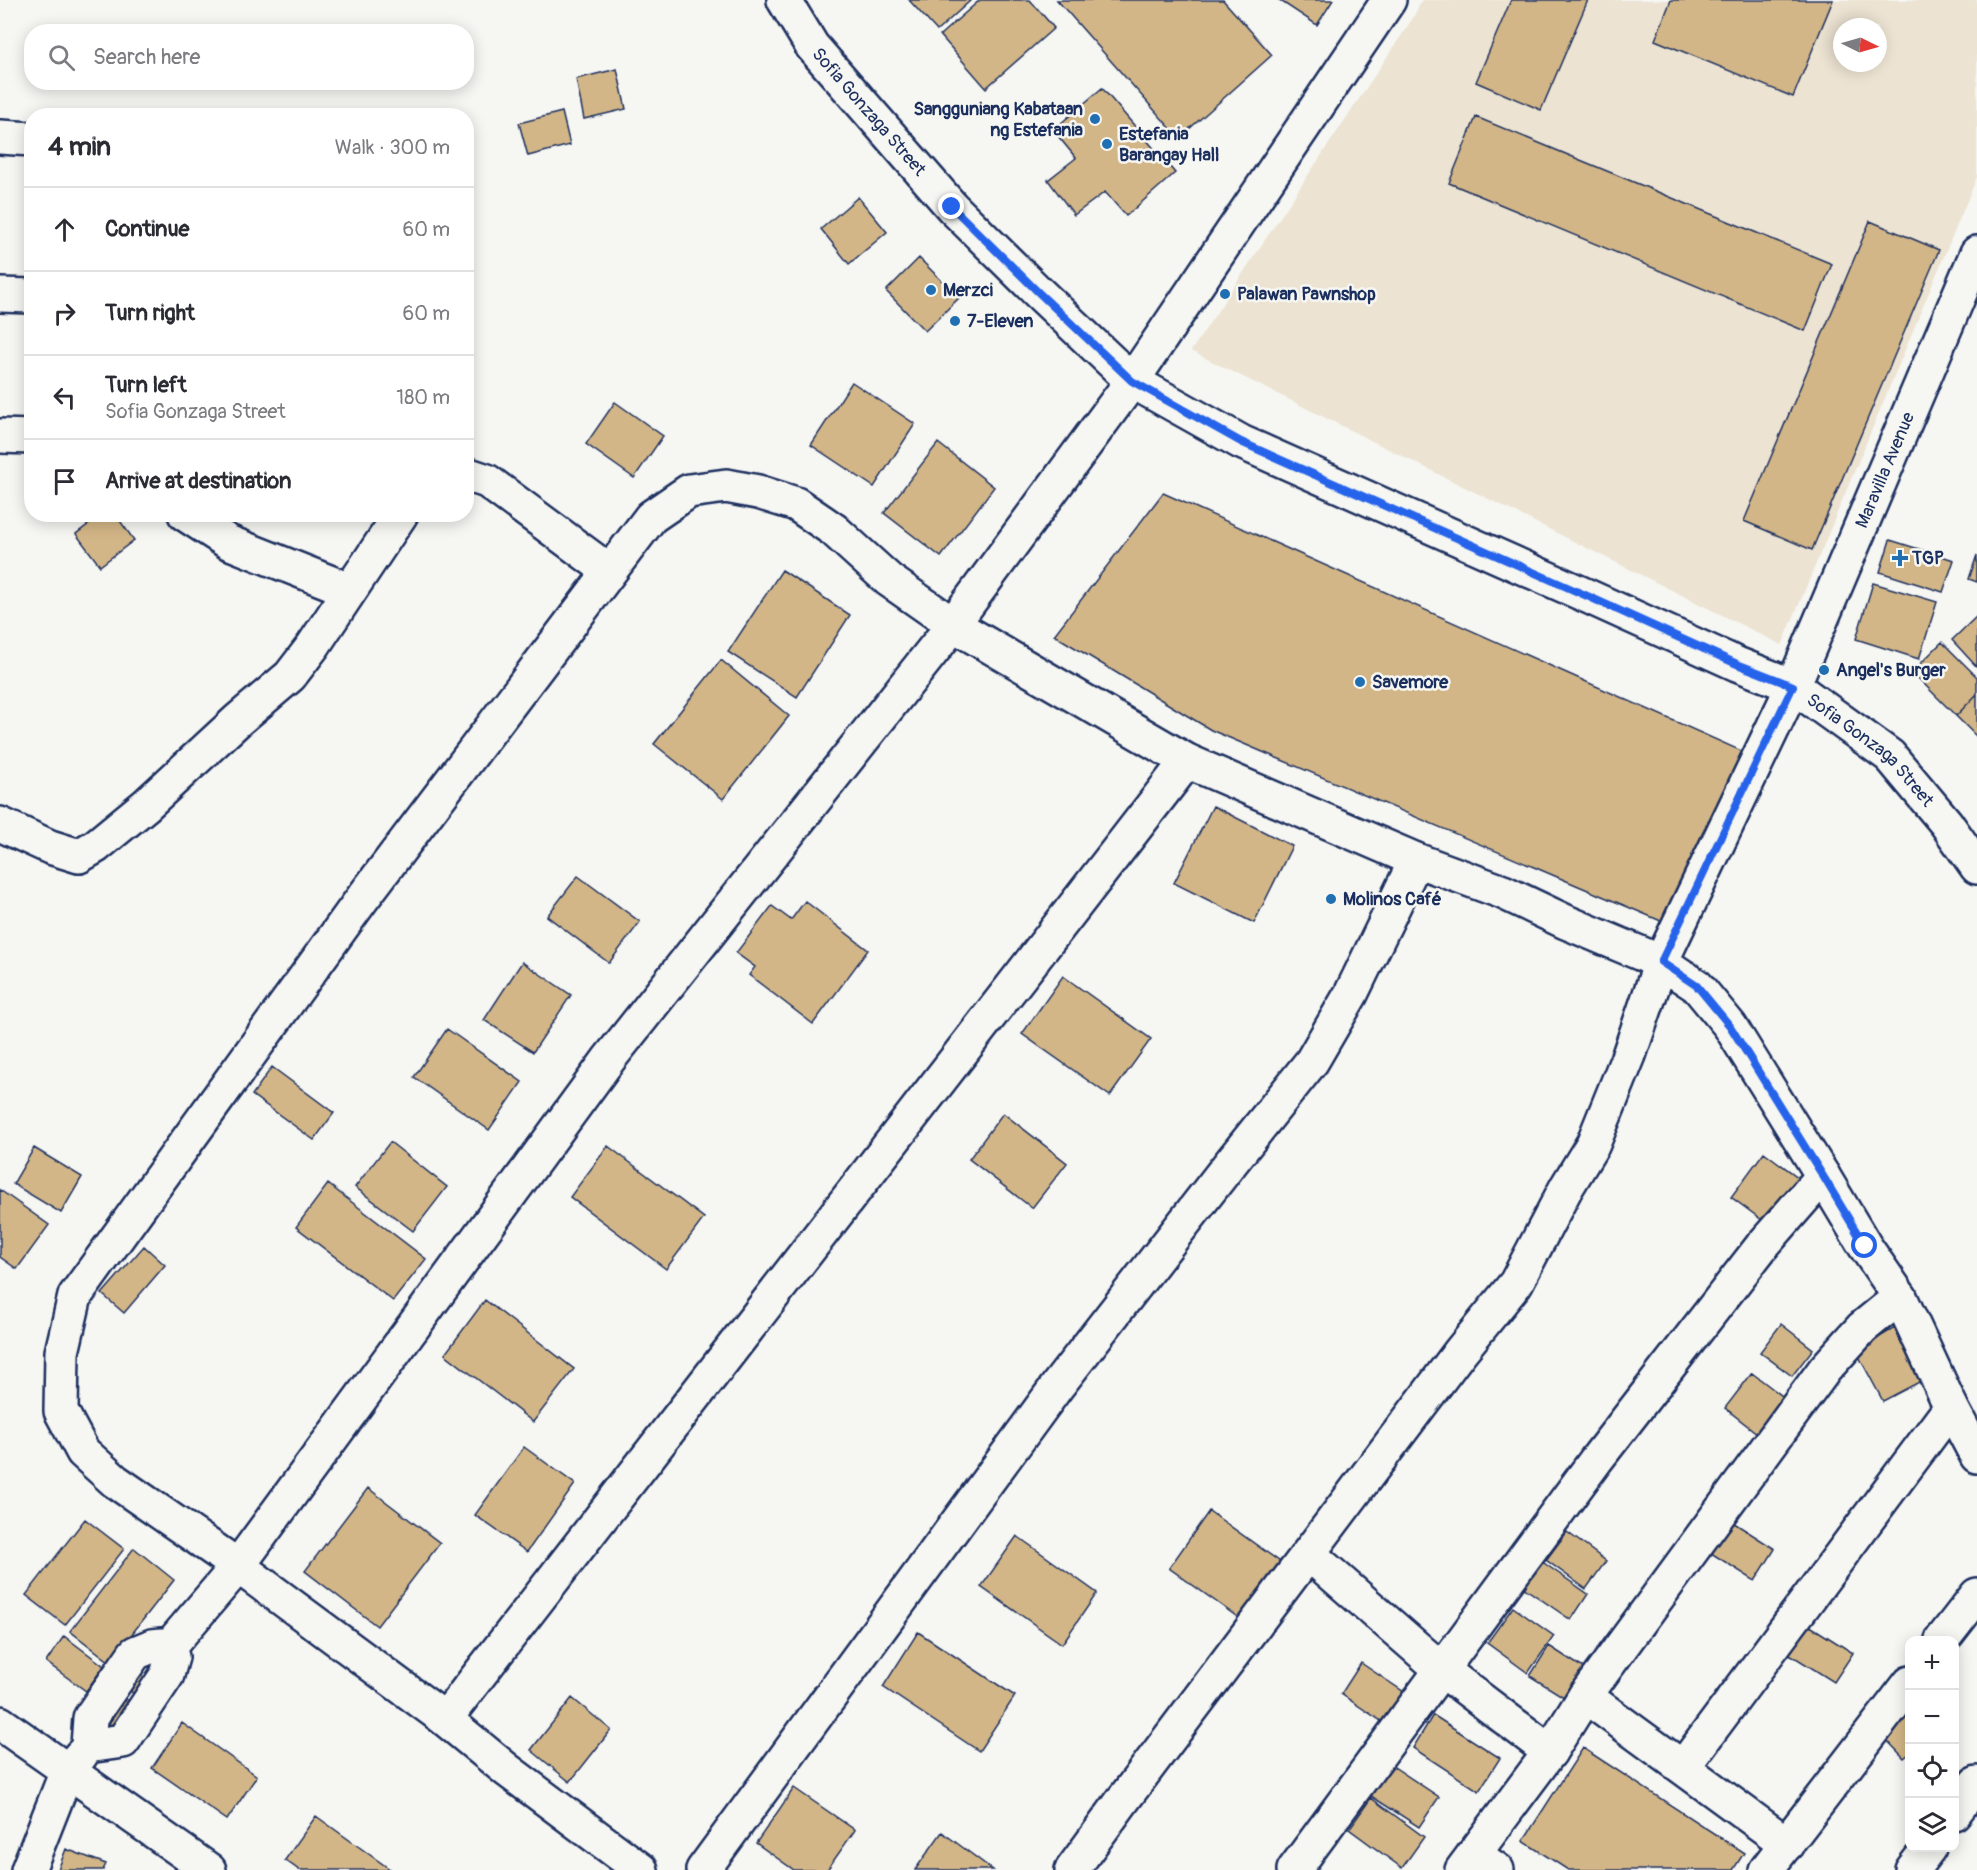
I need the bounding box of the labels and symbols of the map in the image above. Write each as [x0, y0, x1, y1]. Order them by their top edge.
north arrow [1833, 18, 1887, 72]
street label: Sofia Gonzaga Street [807, 43, 931, 182]
place label: Sangguniang Kabataan ng Estefania [913, 98, 1084, 142]
marker: Sangguniang Kabataan ng Estefania [1088, 112, 1102, 126]
place label: Estefania Barangay Hall [1119, 123, 1219, 167]
marker: Estefania Barangay Hall [1100, 137, 1114, 151]
route end [938, 193, 964, 219]
place label: Merzci [943, 279, 993, 302]
marker: Merzci [924, 283, 938, 297]
place label: Palawan Pawnshop [1237, 283, 1376, 306]
marker: Palawan Pawnshop [1218, 287, 1232, 301]
place label: 7-Eleven [967, 310, 1034, 333]
marker: 7-Eleven [948, 314, 962, 328]
street label: Maravilla Avenue [1850, 409, 1920, 532]
place label: TGP [1911, 547, 1944, 570]
marker: TGP [1893, 551, 1907, 565]
place label: Angel's Burger [1836, 659, 1946, 682]
marker: Angel's Burger [1817, 663, 1831, 677]
place label: Savemore [1372, 671, 1449, 694]
marker: Savemore [1353, 675, 1367, 689]
street label: Sofia Gonzaga Street [1802, 689, 1939, 812]
place label: Molinos Café [1343, 888, 1442, 911]
marker: Molinos Café [1324, 892, 1338, 906]
route start [1851, 1232, 1877, 1258]

